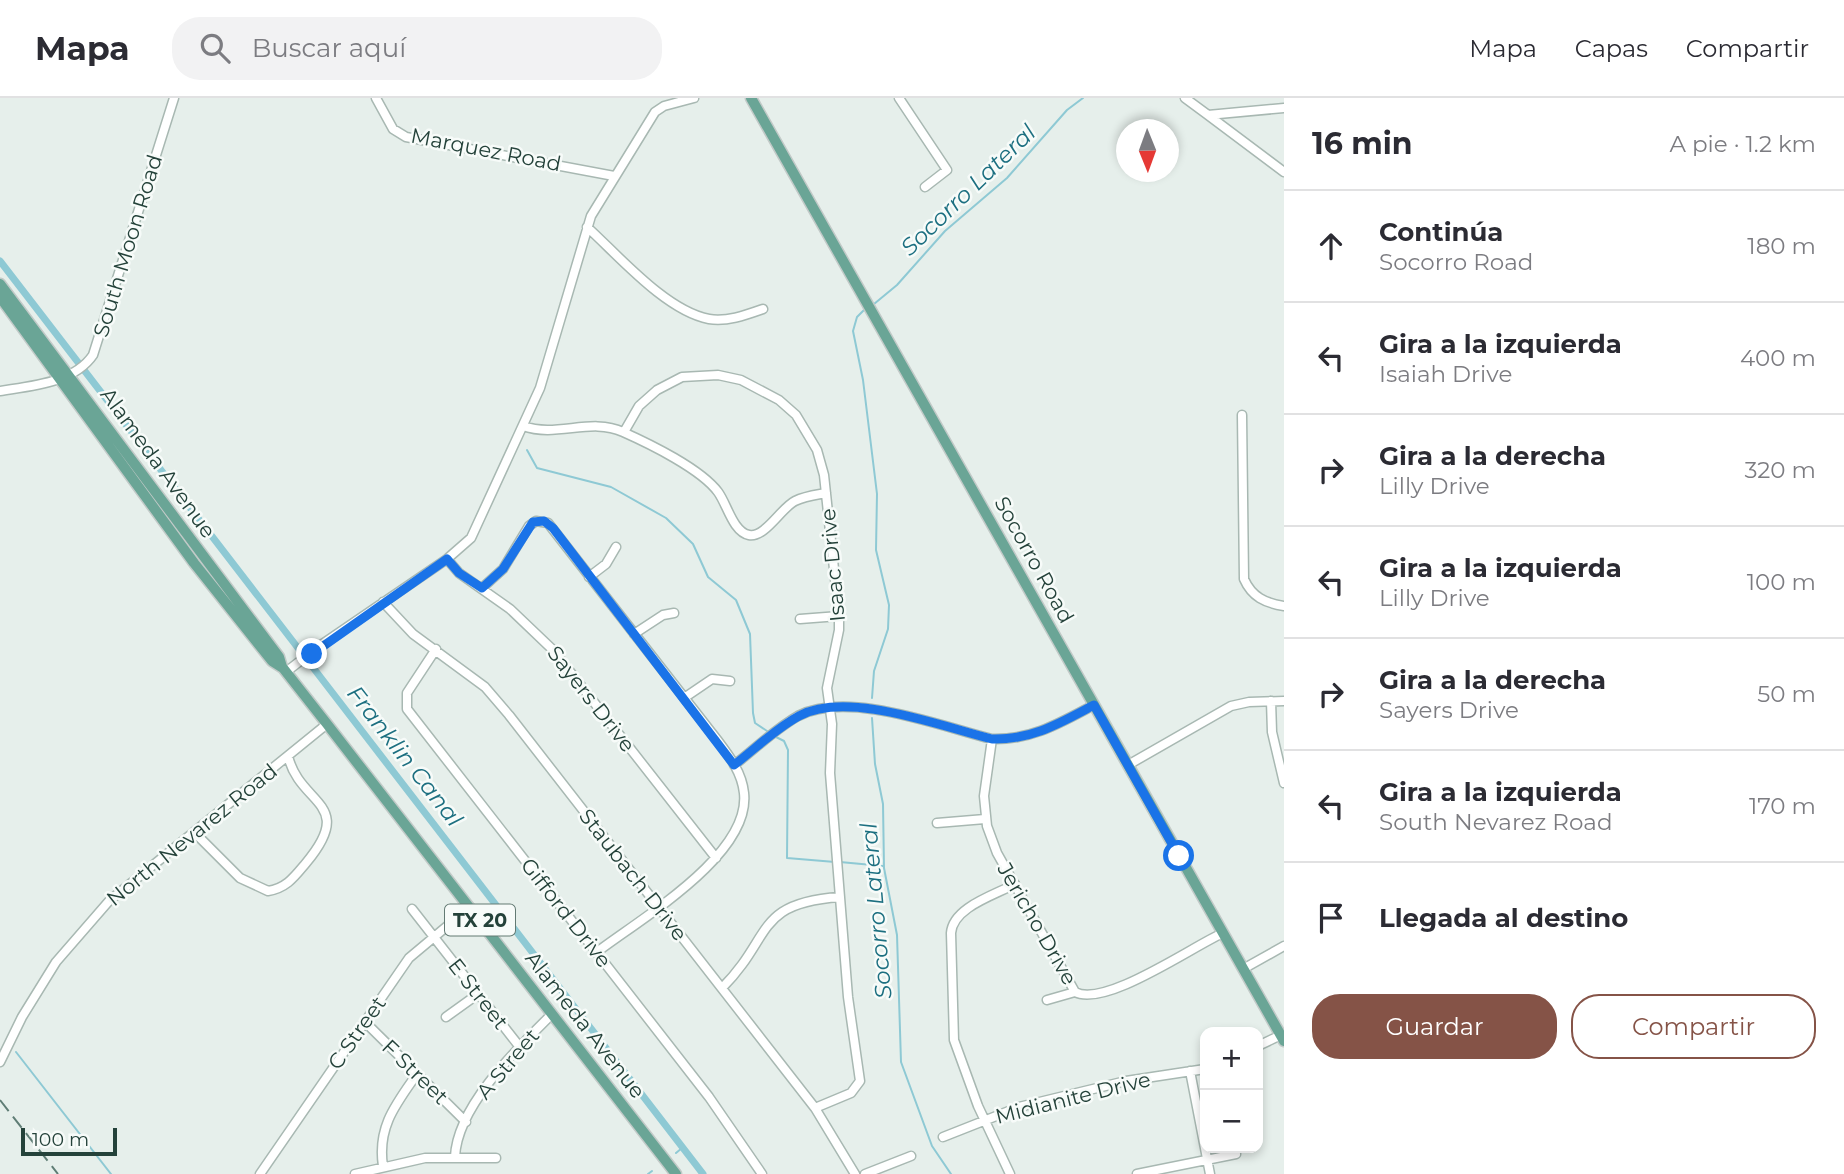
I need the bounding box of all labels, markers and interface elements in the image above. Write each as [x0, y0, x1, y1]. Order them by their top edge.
search box [172, 17, 662, 80]
text: Mapa [35, 28, 130, 68]
icon: search [196, 29, 234, 67]
text: Buscar aquí [252, 32, 406, 64]
text: Mapa [1469, 34, 1537, 63]
text: Capas [1575, 34, 1648, 63]
text: Compartir [1686, 34, 1809, 63]
water label: Socorro Lateral [895, 118, 1042, 261]
north arrow [1116, 119, 1179, 182]
street label: Marquez Road [409, 123, 563, 176]
text: 16 min [1312, 125, 1413, 162]
text: A pie · 1.2 km [1669, 130, 1816, 158]
street label: South Moon Road [88, 152, 167, 340]
text: Continúa [1379, 216, 1503, 248]
icon: ahead [1312, 227, 1350, 265]
text: 180 m [1747, 232, 1816, 260]
text: Socorro Road [1379, 248, 1533, 276]
text: Gira a la izquierda [1379, 328, 1622, 360]
icon: left [1312, 339, 1350, 377]
text: 400 m [1740, 344, 1816, 372]
text: Isaiah Drive [1379, 360, 1512, 388]
street label: Alameda Avenue [96, 383, 221, 543]
text: Gira a la derecha [1379, 440, 1606, 472]
icon: right [1312, 451, 1350, 489]
text: 320 m [1744, 456, 1816, 484]
text: Lilly Drive [1379, 472, 1490, 500]
street label: Socorro Road [989, 492, 1080, 627]
street label: Isaac Drive [815, 507, 850, 623]
text: Gira a la izquierda [1379, 552, 1622, 584]
icon: left [1312, 563, 1350, 601]
text: 100 m [1747, 568, 1816, 596]
text: Lilly Drive [1379, 584, 1490, 612]
route end [296, 638, 327, 669]
street label: Sayers Drive [542, 641, 641, 757]
text: Gira a la derecha [1379, 664, 1606, 696]
icon: right [1312, 675, 1350, 713]
water label: Franklin Canal [341, 680, 469, 833]
text: 50 m [1757, 680, 1816, 708]
text: Sayers Drive [1379, 696, 1519, 724]
street label: North Nevarez Road [101, 758, 282, 911]
text: Gira a la izquierda [1379, 776, 1622, 808]
icon: left [1312, 787, 1350, 825]
text: 170 m [1749, 792, 1816, 820]
street label: Staubach Drive [574, 804, 693, 946]
text: South Nevarez Road [1379, 808, 1613, 836]
water label: Socorro Lateral [854, 821, 898, 1000]
route start [1163, 840, 1194, 871]
street label: Gifford Drive [516, 853, 617, 972]
street label: Jericho Drive [992, 857, 1082, 989]
icon: arrive [1312, 899, 1350, 937]
text: Llegada al destino [1379, 902, 1628, 934]
road number: TX 20 [445, 904, 515, 936]
street label: Alameda Avenue [520, 946, 650, 1103]
street label: E Street [443, 953, 514, 1034]
street label: C Street [322, 991, 391, 1074]
button: Guardar [1312, 994, 1557, 1059]
button: Compartir [1571, 994, 1816, 1059]
street label: A Street [471, 1023, 544, 1104]
map controls [1200, 1027, 1263, 1153]
button: + [1200, 1027, 1263, 1090]
street label: F Street [377, 1034, 454, 1109]
street label: Midianite Drive [993, 1066, 1153, 1129]
button: − [1200, 1090, 1263, 1153]
scale bar [21, 1125, 117, 1157]
text: 100 m [32, 1128, 89, 1151]

